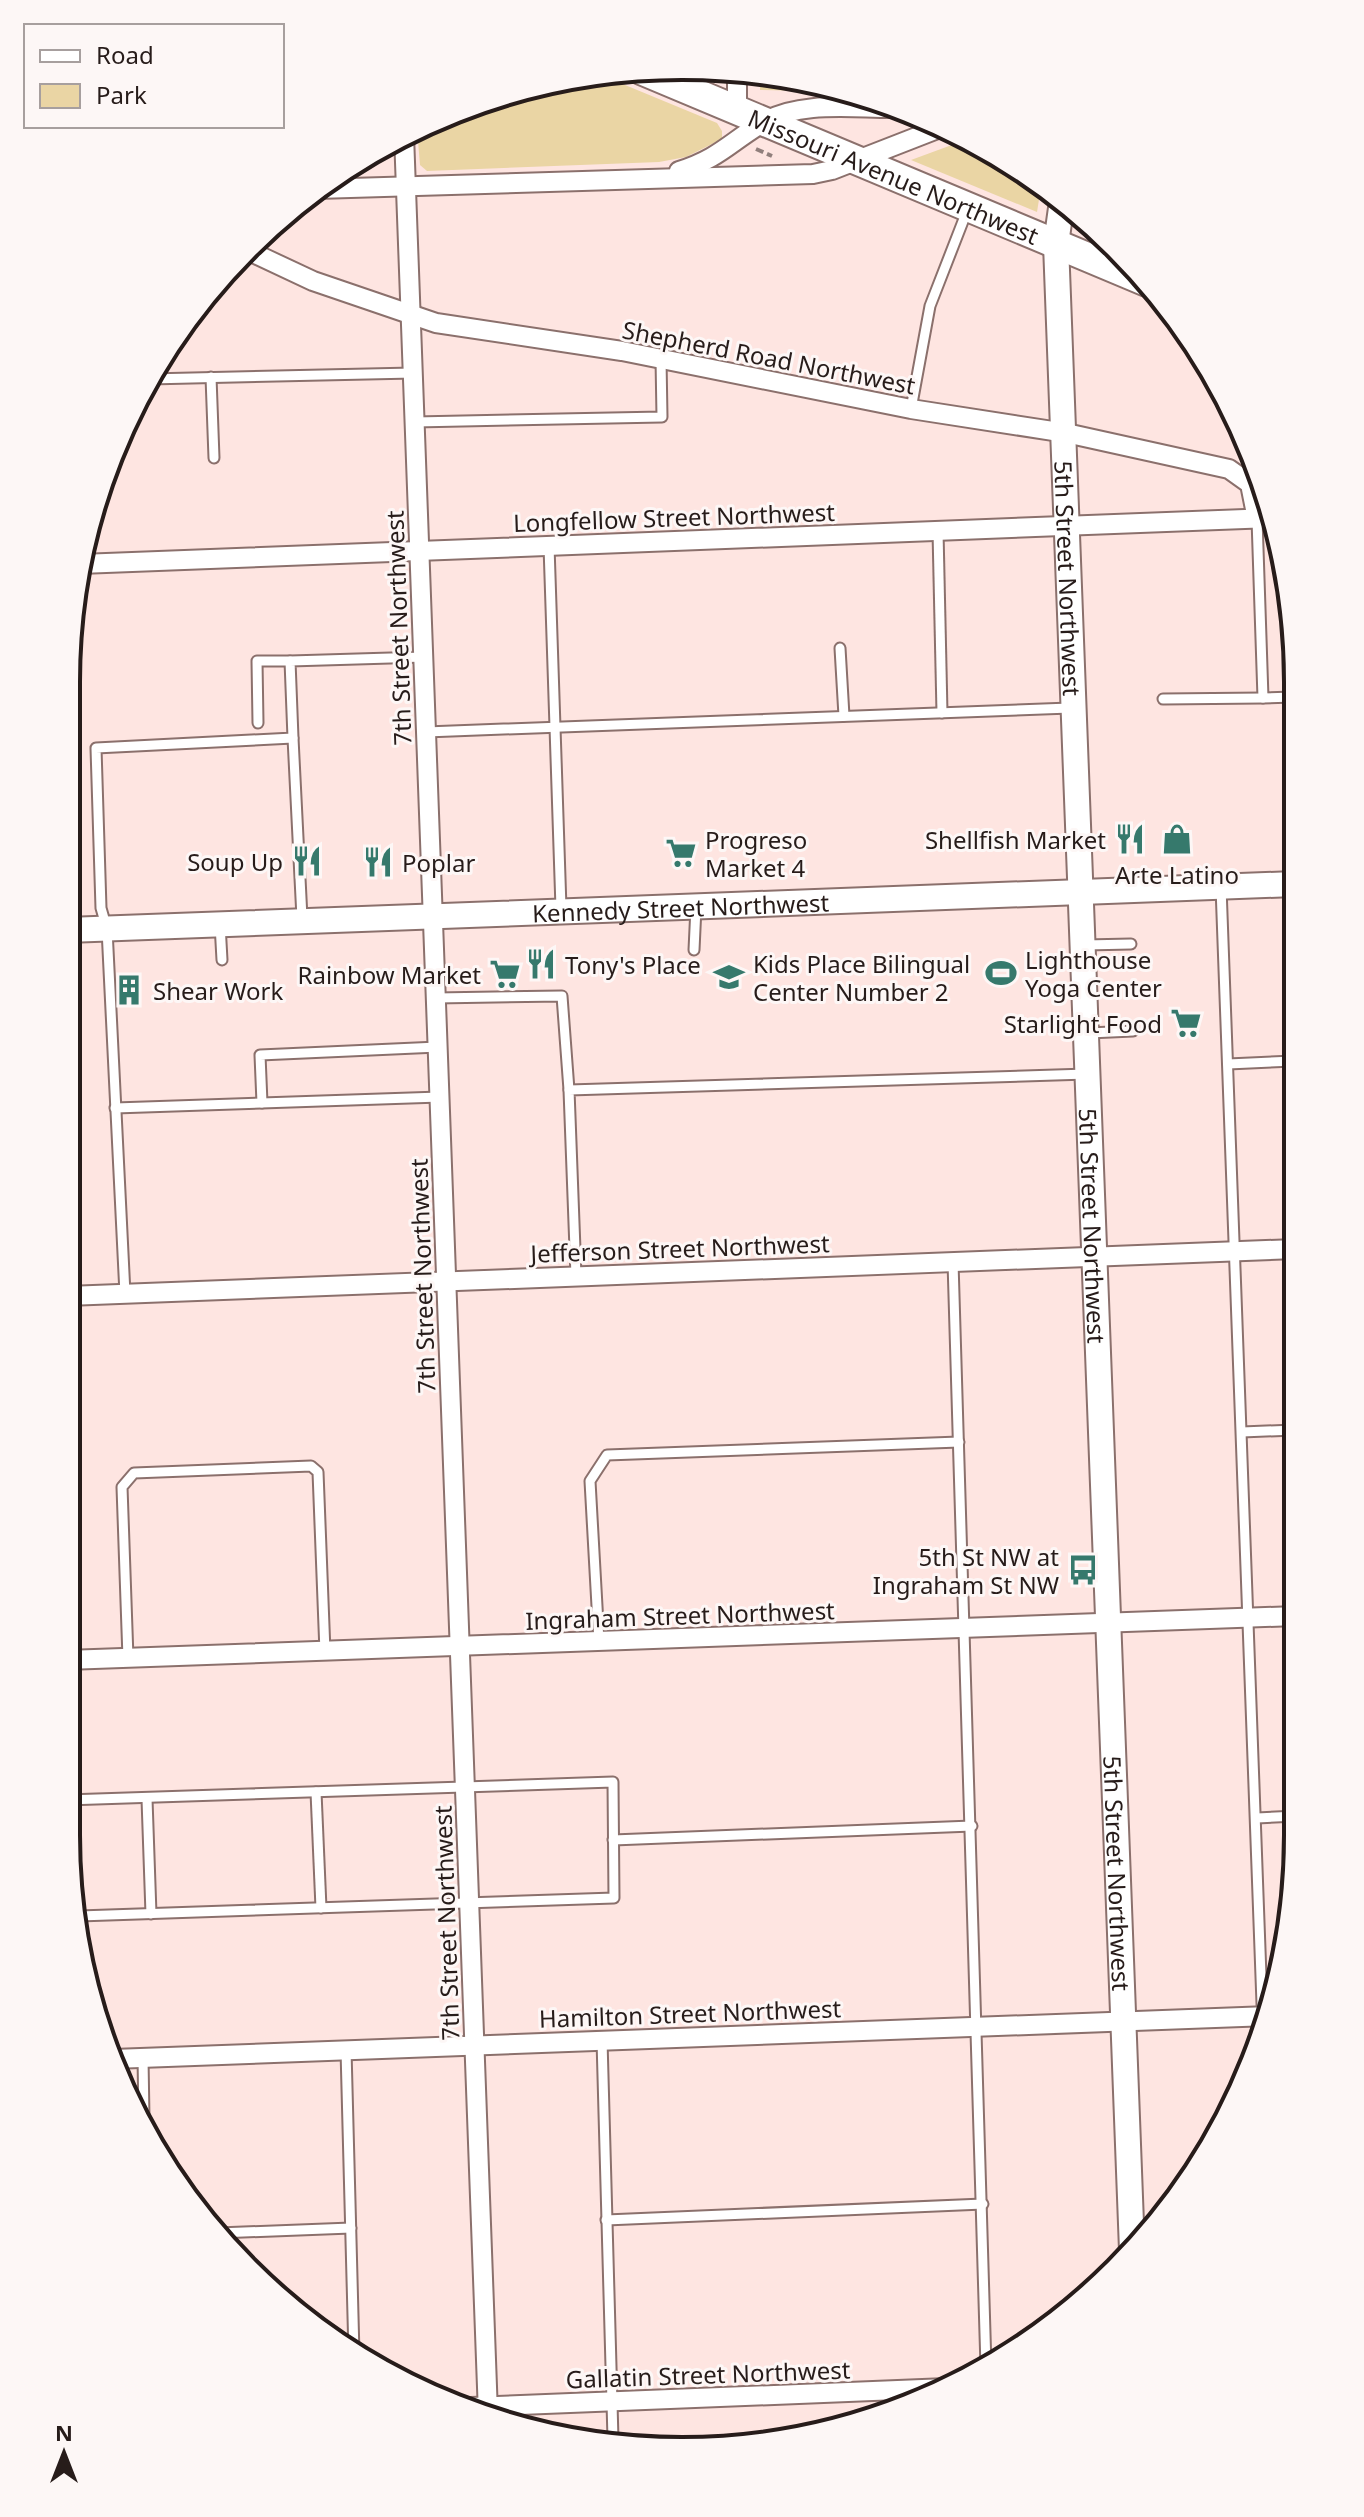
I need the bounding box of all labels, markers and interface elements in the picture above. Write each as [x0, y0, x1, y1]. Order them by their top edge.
legend [24, 24, 284, 128]
text: Road [96, 38, 154, 71]
text: Park [96, 78, 147, 111]
street label: Missouri Avenue Northwest [743, 100, 1044, 252]
street label: Shepherd Road Northwest [620, 312, 919, 402]
street label: 5th Street Northwest [1048, 460, 1090, 697]
street label: Longfellow Street Northwest [513, 495, 836, 539]
street label: 7th Street Northwest [377, 509, 419, 746]
restaurant icon: Shellfish Market [1113, 822, 1147, 856]
shop icon: Arte Latino [1160, 822, 1194, 856]
place label: Progreso Market 4 [705, 823, 807, 884]
place label: Shellfish Market [925, 823, 1106, 856]
supermarket icon: Progreso Market 4 [664, 836, 698, 870]
restaurant icon: Soup Up [290, 844, 324, 878]
place label: Soup Up [187, 845, 283, 878]
restaurant icon: Poplar [361, 845, 395, 879]
place label: Poplar [402, 846, 475, 879]
place label: Arte Latino [1115, 858, 1239, 891]
street label: Kennedy Street Northwest [532, 885, 830, 929]
place label: Lighthouse Yoga Center [1025, 943, 1162, 1004]
restaurant icon: Tony's Place [524, 947, 558, 981]
place label: Kids Place Bilingual Center Number 2 [753, 947, 970, 1008]
place label: Tony's Place [565, 948, 701, 981]
sports icon: Lighthouse Yoga Center [984, 956, 1018, 990]
supermarket icon: Rainbow Market [488, 957, 522, 991]
place label: Rainbow Market [298, 958, 481, 991]
school or university icon: Kids Place Bilingual Center Number 2 [712, 960, 746, 994]
building icon: Shear Work [112, 973, 146, 1007]
place label: Shear Work [153, 974, 283, 1007]
supermarket icon: Starlight Food [1169, 1006, 1203, 1040]
place label: Starlight Food [1004, 1007, 1162, 1040]
street label: 5th Street Northwest [1072, 1108, 1114, 1345]
street label: 7th Street Northwest [401, 1157, 443, 1394]
street label: Jefferson Street Northwest [528, 1226, 830, 1270]
place label: 5th St NW at Ingraham St NW [873, 1540, 1060, 1601]
bus stop icon: 5th St NW at Ingraham St NW [1066, 1553, 1100, 1587]
street label: Ingraham Street Northwest [525, 1593, 836, 1637]
street label: 5th Street Northwest [1097, 1755, 1139, 1992]
street label: 7th Street Northwest [425, 1804, 467, 2041]
street label: Hamilton Street Northwest [538, 1991, 842, 2035]
street label: Gallatin Street Northwest [565, 2353, 851, 2395]
north arrow [24, 2413, 104, 2493]
text: N [55, 2417, 73, 2447]

